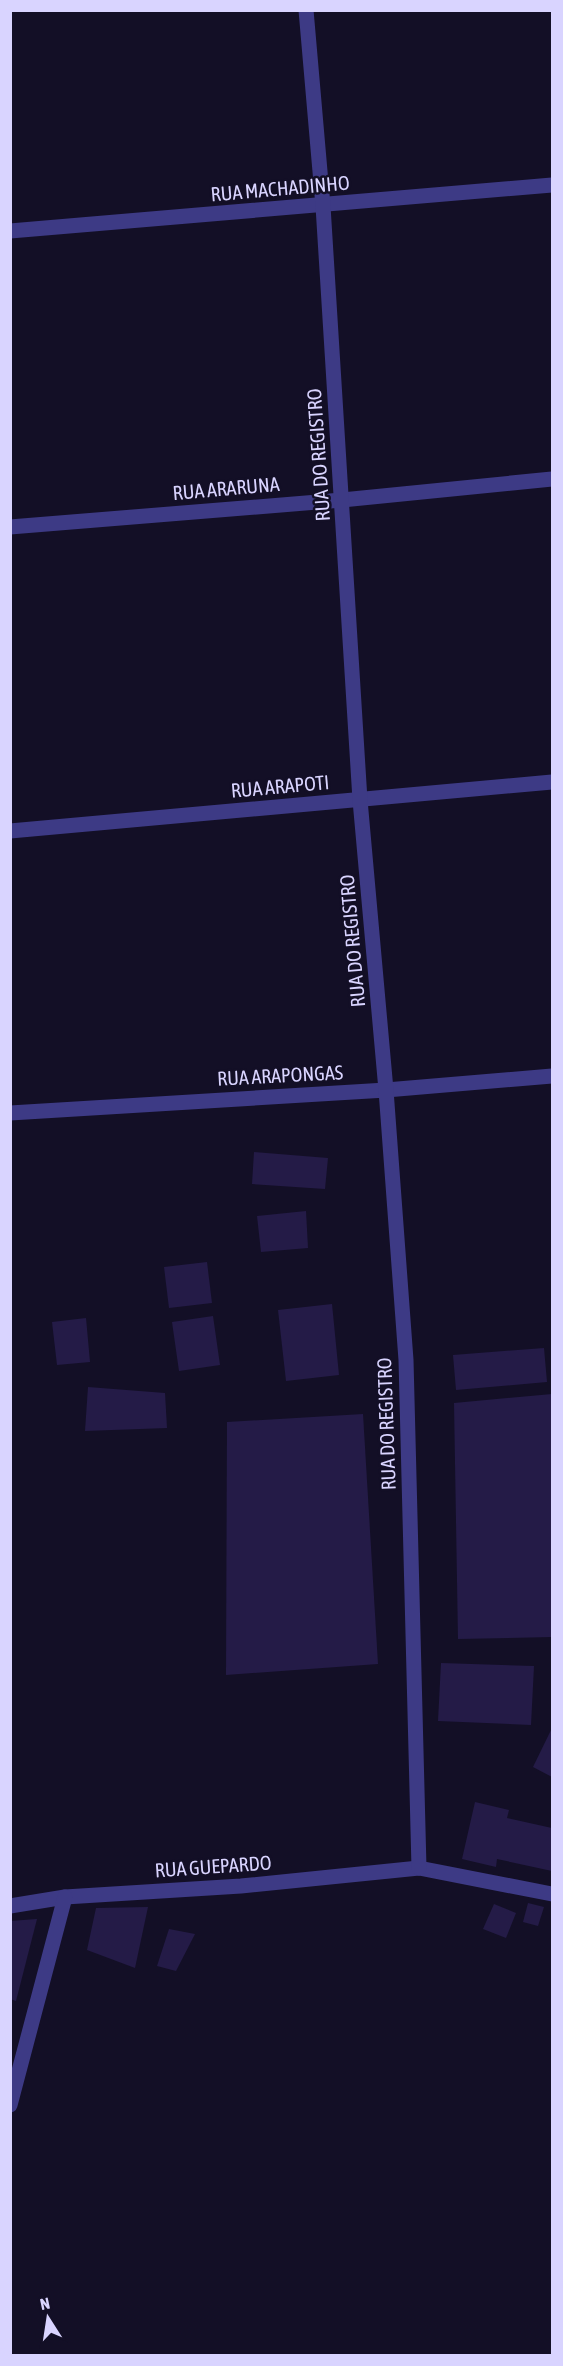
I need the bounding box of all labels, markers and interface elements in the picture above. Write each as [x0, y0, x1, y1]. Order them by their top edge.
street label: RUA MACHADINHO [210, 170, 350, 206]
street label: RUA DO REGISTRO [302, 388, 334, 522]
street label: RUA ARARUNA [172, 472, 281, 504]
street label: RUA ARAPOTI [230, 770, 330, 802]
street label: RUA DO REGISTRO [335, 874, 369, 1008]
street label: RUA ARAPONGAS [216, 1060, 344, 1090]
street label: RUA DO REGISTRO [372, 1357, 400, 1491]
street label: RUA GUEPARDO [154, 1850, 272, 1882]
north arrow [18, 2288, 78, 2348]
text: N [38, 2294, 51, 2313]

